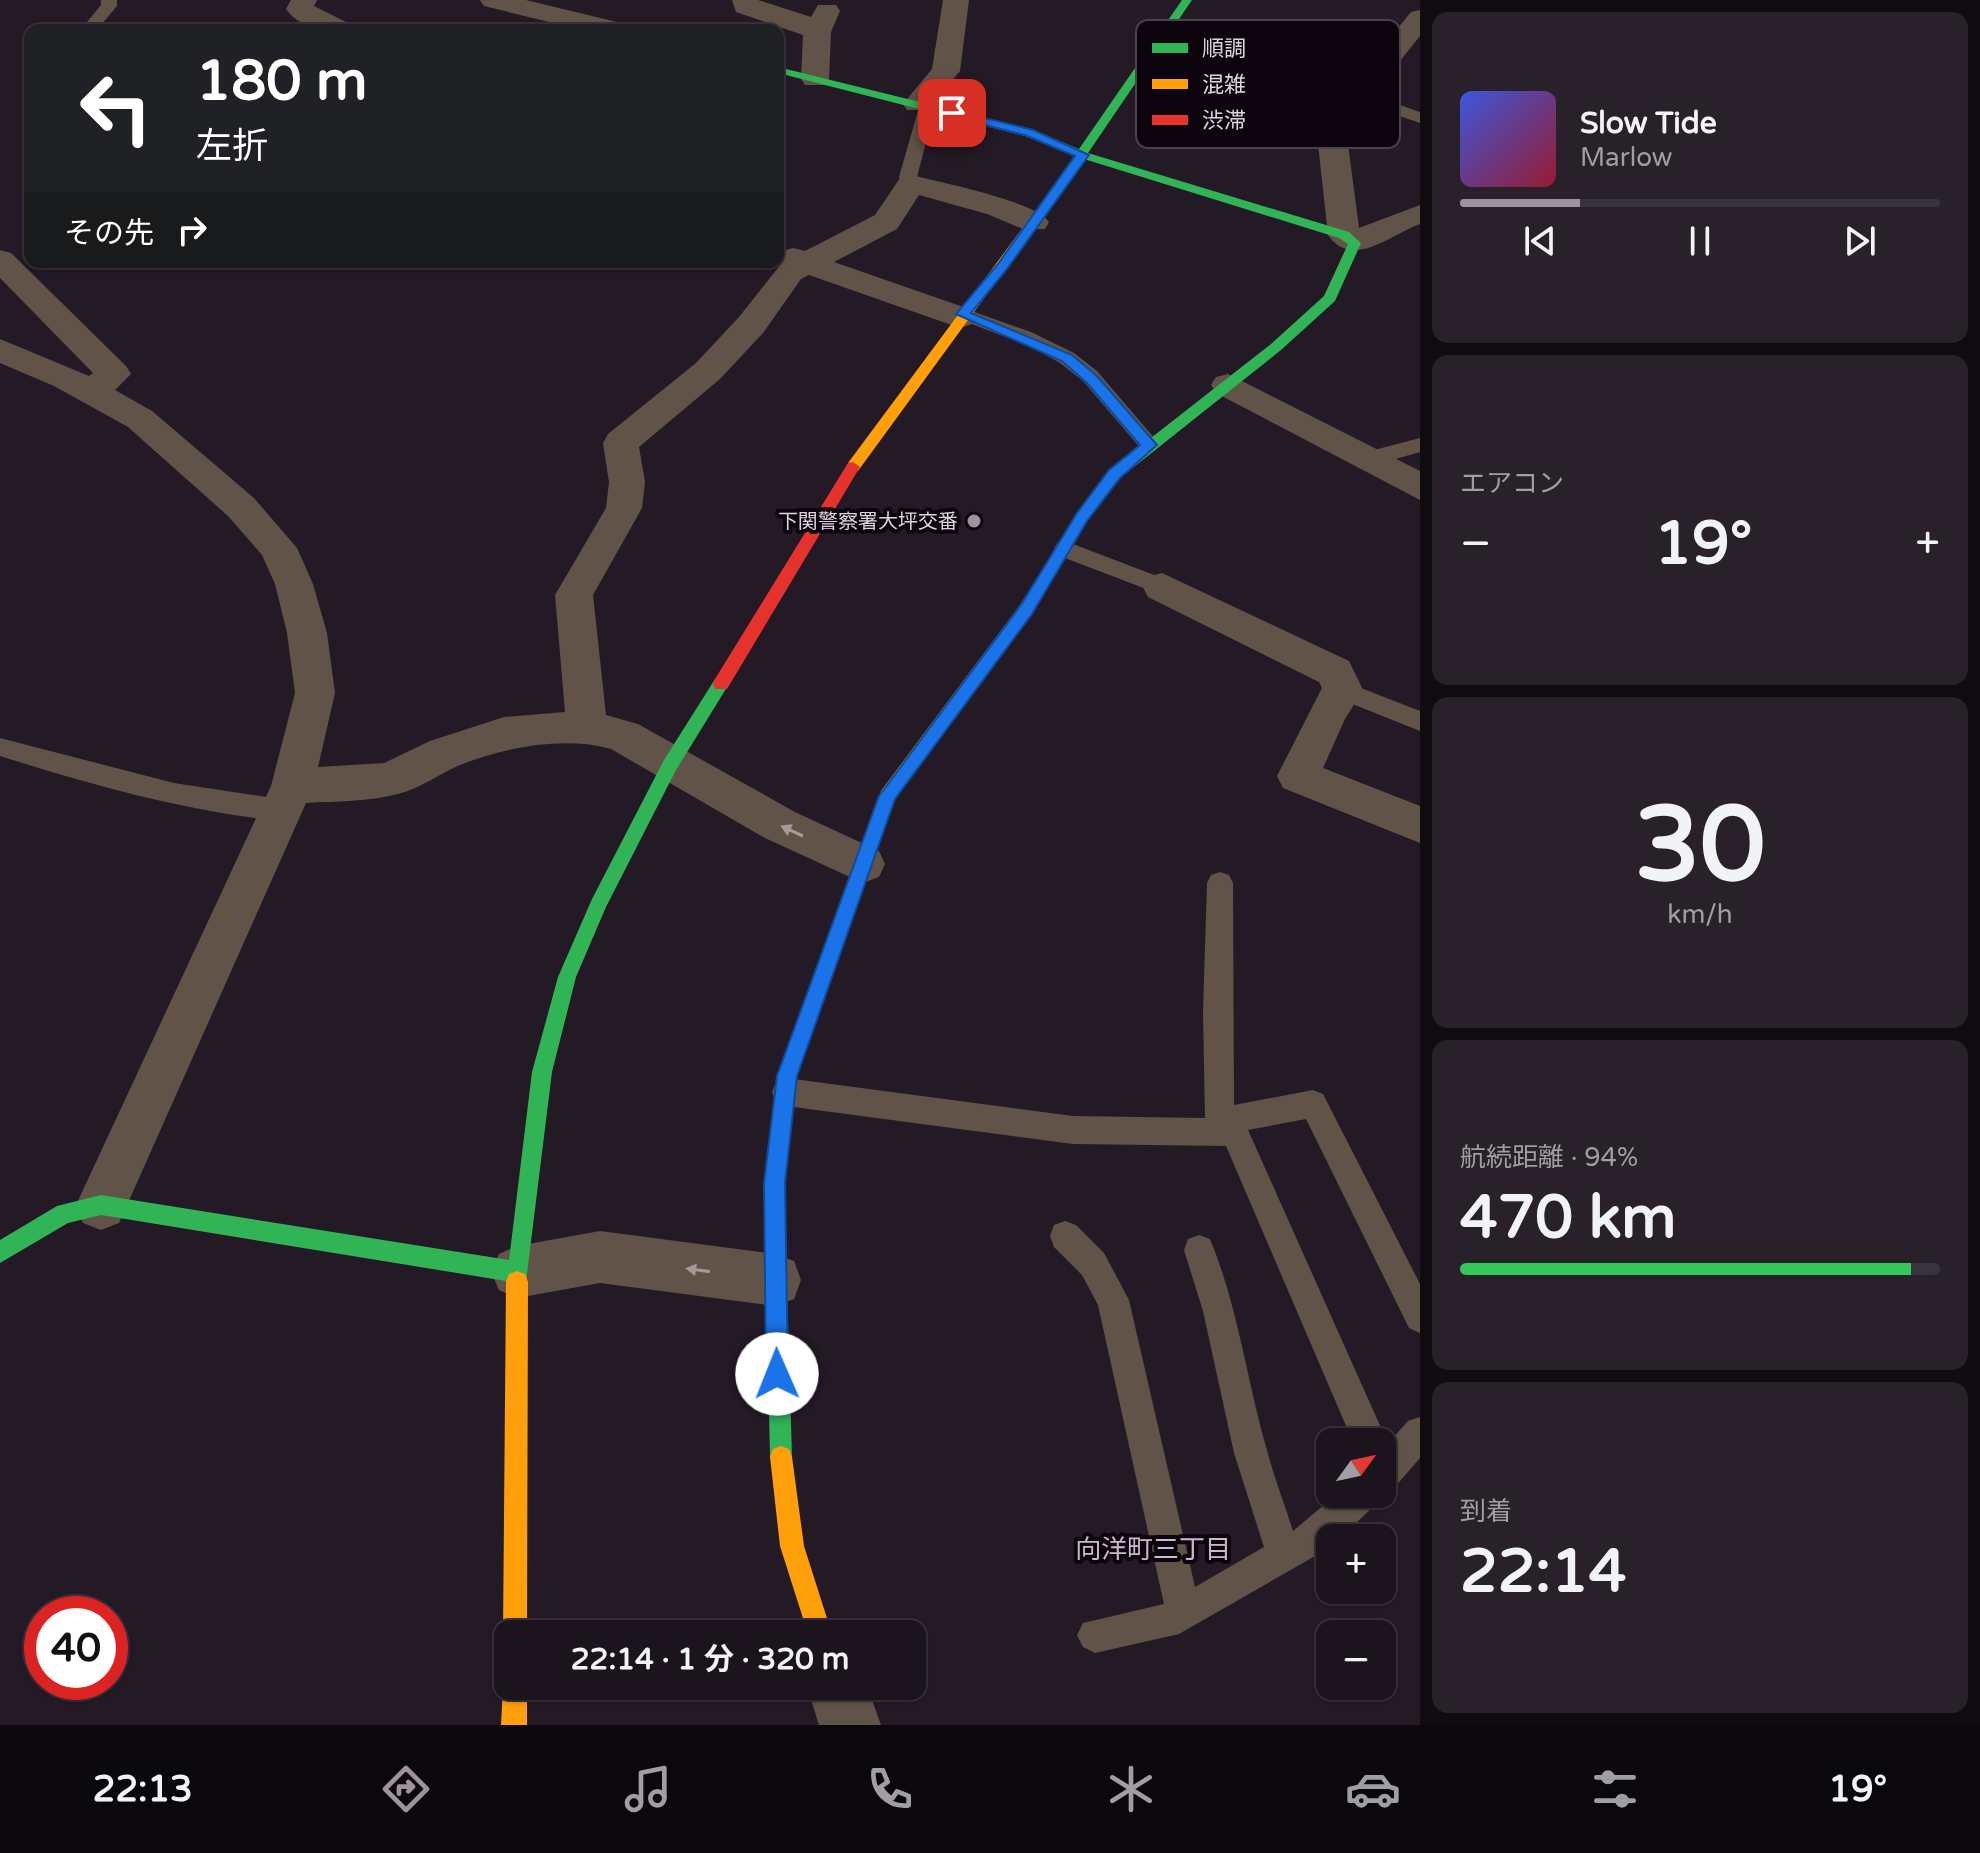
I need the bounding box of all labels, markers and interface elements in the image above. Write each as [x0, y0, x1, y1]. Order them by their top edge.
legend [1136, 20, 1400, 148]
text: 順調 [1202, 36, 1246, 62]
text: 180 m [196, 48, 367, 115]
icon: left [64, 56, 168, 160]
text: 混雑 [1202, 72, 1246, 98]
pin [918, 79, 986, 147]
icon: arrive [930, 91, 974, 135]
text: Slow Tide [1580, 105, 1717, 142]
text: 渋滞 [1202, 108, 1246, 134]
text: 左折 [196, 125, 268, 168]
text: Marlow [1580, 142, 1672, 173]
icon: right [170, 208, 214, 252]
text: その先 [64, 215, 154, 252]
icon: previous [1518, 219, 1562, 263]
icon: pause [1678, 219, 1722, 263]
icon: next [1838, 219, 1882, 263]
text: エアコン [1460, 468, 1564, 499]
text: 19° [1654, 508, 1752, 580]
place label: 下関警察署大坪交番 [778, 510, 958, 534]
marker: 下関警察署大坪交番 [965, 512, 983, 530]
text: − [1460, 518, 1491, 571]
text: + [1915, 518, 1940, 571]
text: 30 [1635, 784, 1765, 909]
one-way arrow [780, 824, 803, 838]
text: km/h [1667, 899, 1733, 930]
text: 航続距離 · 94% [1460, 1142, 1638, 1173]
text: 470 km [1460, 1182, 1676, 1254]
one-way arrow [685, 1263, 710, 1276]
position arrow [735, 1332, 819, 1416]
north arrow [1316, 1428, 1396, 1508]
map controls [1316, 1428, 1396, 1700]
text: 到着 [1460, 1496, 1512, 1527]
button: + [1316, 1524, 1396, 1604]
district label: 向洋町三丁目 [1075, 1534, 1231, 1565]
text: 22:14 [1460, 1536, 1626, 1608]
speed limit sign: 40 [24, 1596, 128, 1700]
button: − [1316, 1620, 1396, 1700]
text: 22:14 · 1 分 · 320 m [571, 1641, 849, 1678]
icon: directions [378, 1761, 434, 1817]
icon: music [620, 1761, 676, 1817]
icon: phone [862, 1761, 918, 1817]
icon: climate [1103, 1761, 1159, 1817]
icon: car [1345, 1761, 1401, 1817]
icon: filters [1587, 1761, 1643, 1817]
text: 22:13 [93, 1768, 193, 1811]
text: 19° [1828, 1768, 1887, 1811]

